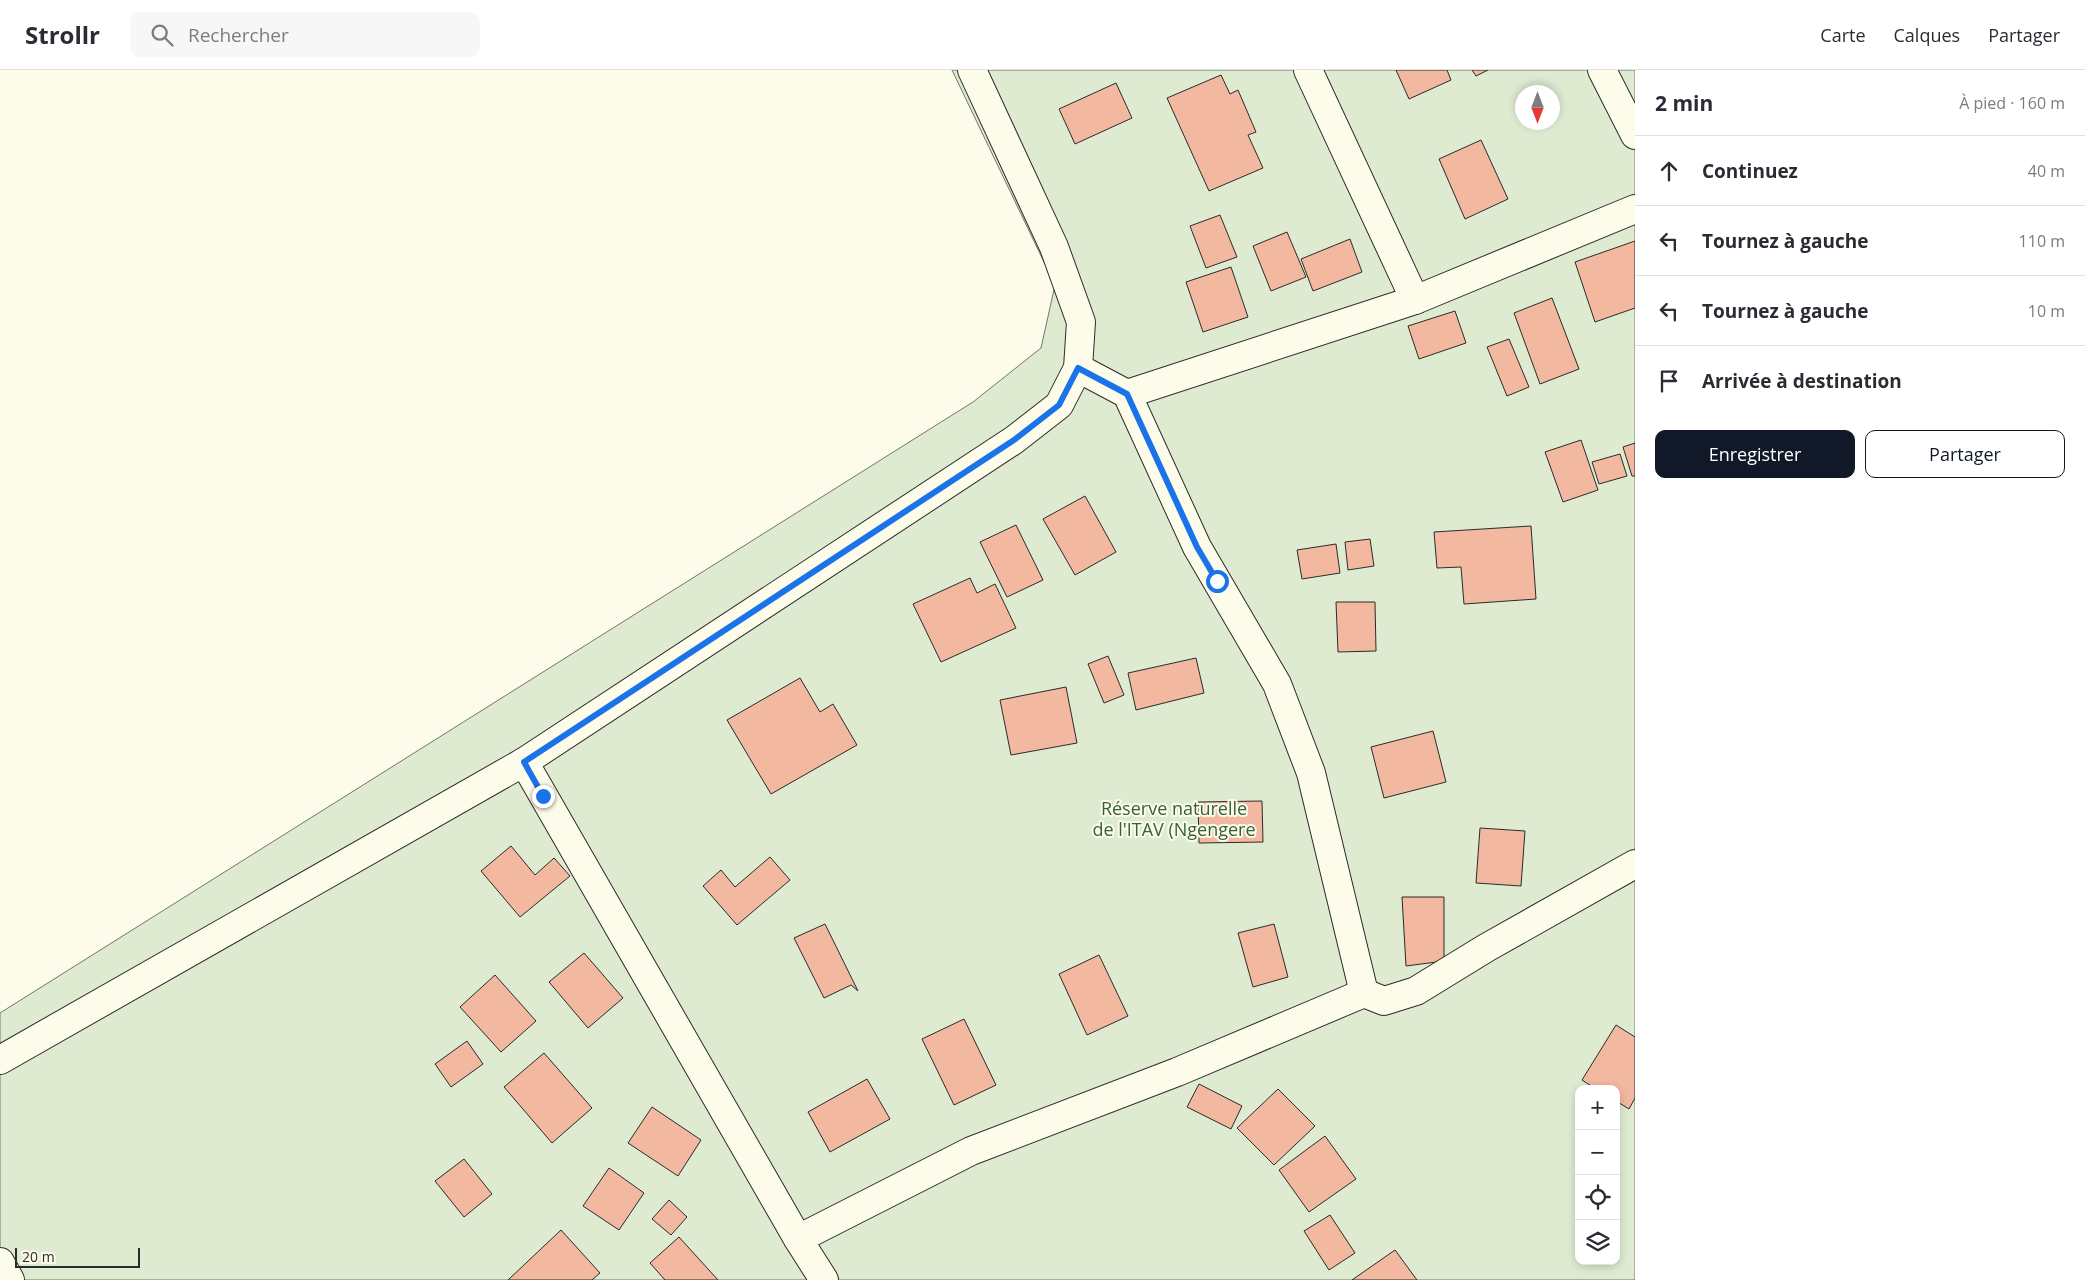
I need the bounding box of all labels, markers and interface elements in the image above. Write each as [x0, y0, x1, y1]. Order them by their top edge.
search box [130, 12, 480, 57]
text: Strollr [25, 18, 100, 51]
icon: search [148, 21, 176, 49]
text: Rechercher [188, 22, 289, 48]
text: Carte [1820, 23, 1866, 47]
text: Calques [1894, 23, 1960, 47]
text: Partager [1988, 23, 2060, 47]
north arrow [1515, 85, 1560, 130]
text: 2 min [1655, 89, 1713, 117]
text: À pied · 160 m [1959, 92, 2065, 114]
icon: ahead [1655, 157, 1683, 185]
text: Continuez [1702, 158, 1798, 184]
text: 40 m [2028, 160, 2065, 182]
icon: left [1655, 227, 1683, 255]
text: Tournez à gauche [1702, 228, 1868, 254]
text: 110 m [2019, 230, 2065, 252]
icon: left [1655, 297, 1683, 325]
text: Tournez à gauche [1702, 298, 1868, 324]
text: 10 m [2028, 300, 2065, 322]
icon: arrive [1655, 367, 1683, 395]
text: Arrivée à destination [1702, 368, 1902, 394]
button: Enregistrer [1655, 430, 1855, 478]
button: Partager [1865, 430, 2065, 478]
route start [1206, 570, 1229, 593]
route end [532, 785, 555, 808]
park label: Réserve naturelle de l'ITAV (Ngengere [1092, 796, 1256, 841]
map controls [1575, 1085, 1620, 1265]
button: + [1575, 1085, 1620, 1130]
button: − [1575, 1130, 1620, 1175]
button: locate [1575, 1175, 1620, 1220]
button: layers [1575, 1220, 1620, 1265]
scale bar [15, 1245, 140, 1268]
text: 20 m [22, 1247, 55, 1266]

